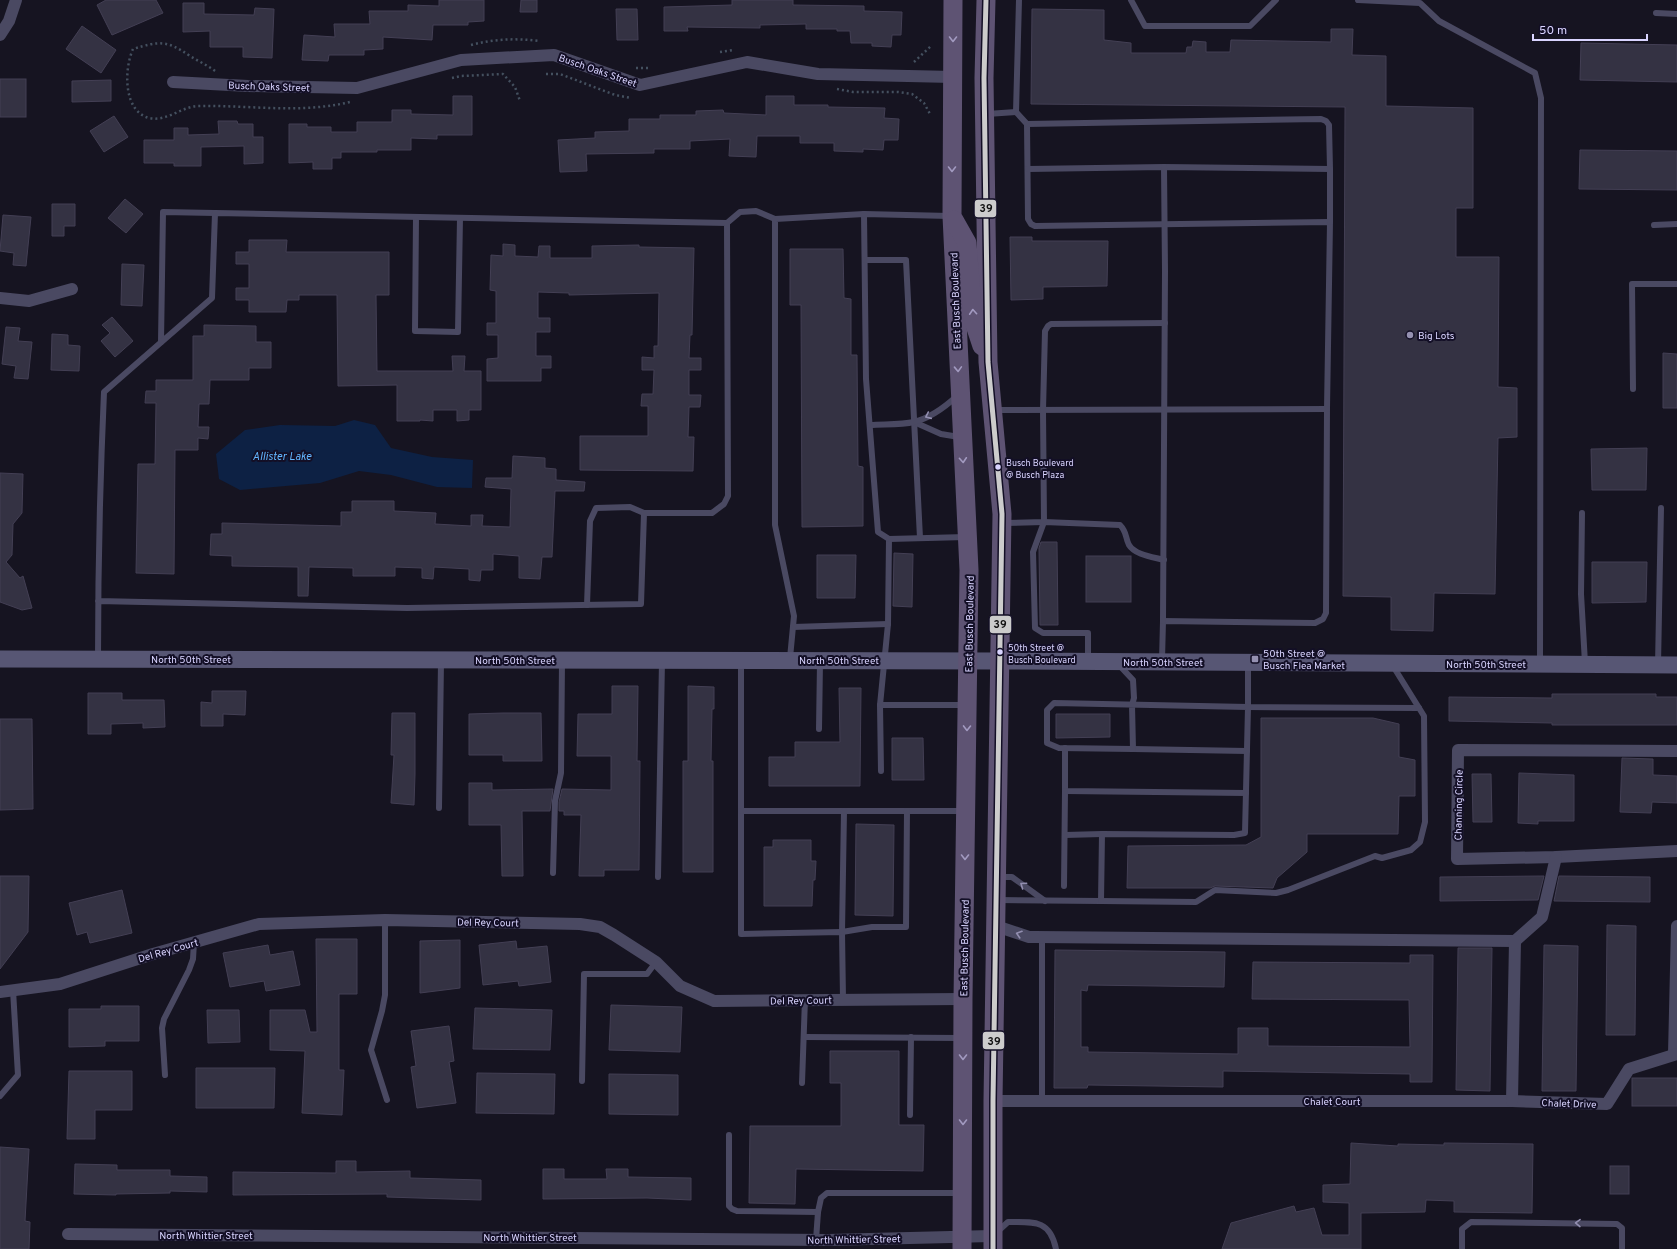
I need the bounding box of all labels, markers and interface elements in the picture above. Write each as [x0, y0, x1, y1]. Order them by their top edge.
scale bar [1533, 16, 1647, 42]
text: 50 m [1539, 23, 1567, 39]
one-way arrow [949, 36, 957, 42]
street label: Busch Oaks Street [557, 52, 639, 91]
street label: Busch Oaks Street [228, 80, 310, 95]
one-way arrow [948, 166, 956, 172]
line badge: 39 [974, 199, 997, 218]
text: 39 [979, 202, 993, 216]
street label: East Busch Boulevard [948, 252, 965, 350]
one-way arrow [968, 309, 977, 315]
marker: Big Lots [1405, 330, 1415, 340]
place label: Big Lots [1418, 330, 1455, 343]
one-way arrow [954, 366, 963, 372]
one-way arrow [925, 411, 932, 419]
water label: Allister Lake [253, 450, 312, 464]
one-way arrow [959, 457, 968, 463]
place label: Busch Boulevard @ Busch Plaza [1006, 458, 1074, 481]
marker: Busch Boulevard @ Busch Plaza [993, 462, 1003, 472]
street label: East Busch Boulevard [963, 575, 978, 673]
line badge: 39 [989, 615, 1012, 634]
text: 39 [993, 618, 1007, 632]
place label: 50th Street @ Busch Boulevard [1008, 643, 1076, 666]
marker: 50th Street @ Busch Boulevard [995, 647, 1005, 657]
place label: 50th Street @ Busch Flea Market [1263, 648, 1345, 673]
street label: North 50th Street [151, 654, 231, 667]
marker: 50th Street @ Busch Flea Market [1250, 654, 1260, 664]
street label: North 50th Street [475, 655, 555, 668]
street label: North 50th Street [799, 655, 879, 668]
street label: North 50th Street [1123, 657, 1203, 670]
street label: North 50th Street [1446, 659, 1526, 672]
one-way arrow [963, 725, 971, 731]
street label: Channing Circle [1452, 769, 1467, 841]
one-way arrow [961, 854, 969, 860]
one-way arrow [1020, 883, 1027, 890]
street label: East Busch Boulevard [958, 899, 973, 997]
street label: Del Rey Court [457, 916, 519, 931]
one-way arrow [1016, 930, 1023, 938]
street label: Del Rey Court [137, 937, 200, 966]
street label: Del Rey Court [770, 994, 832, 1009]
line badge: 39 [982, 1031, 1005, 1050]
text: 39 [987, 1035, 1001, 1049]
one-way arrow [959, 1054, 967, 1060]
street label: Chalet Court [1303, 1096, 1361, 1109]
street label: Chalet Drive [1541, 1097, 1597, 1112]
one-way arrow [959, 1119, 967, 1125]
one-way arrow [1575, 1219, 1581, 1227]
street label: North Whittier Street [159, 1230, 253, 1243]
street label: North Whittier Street [483, 1232, 577, 1245]
street label: North Whittier Street [807, 1233, 901, 1248]

